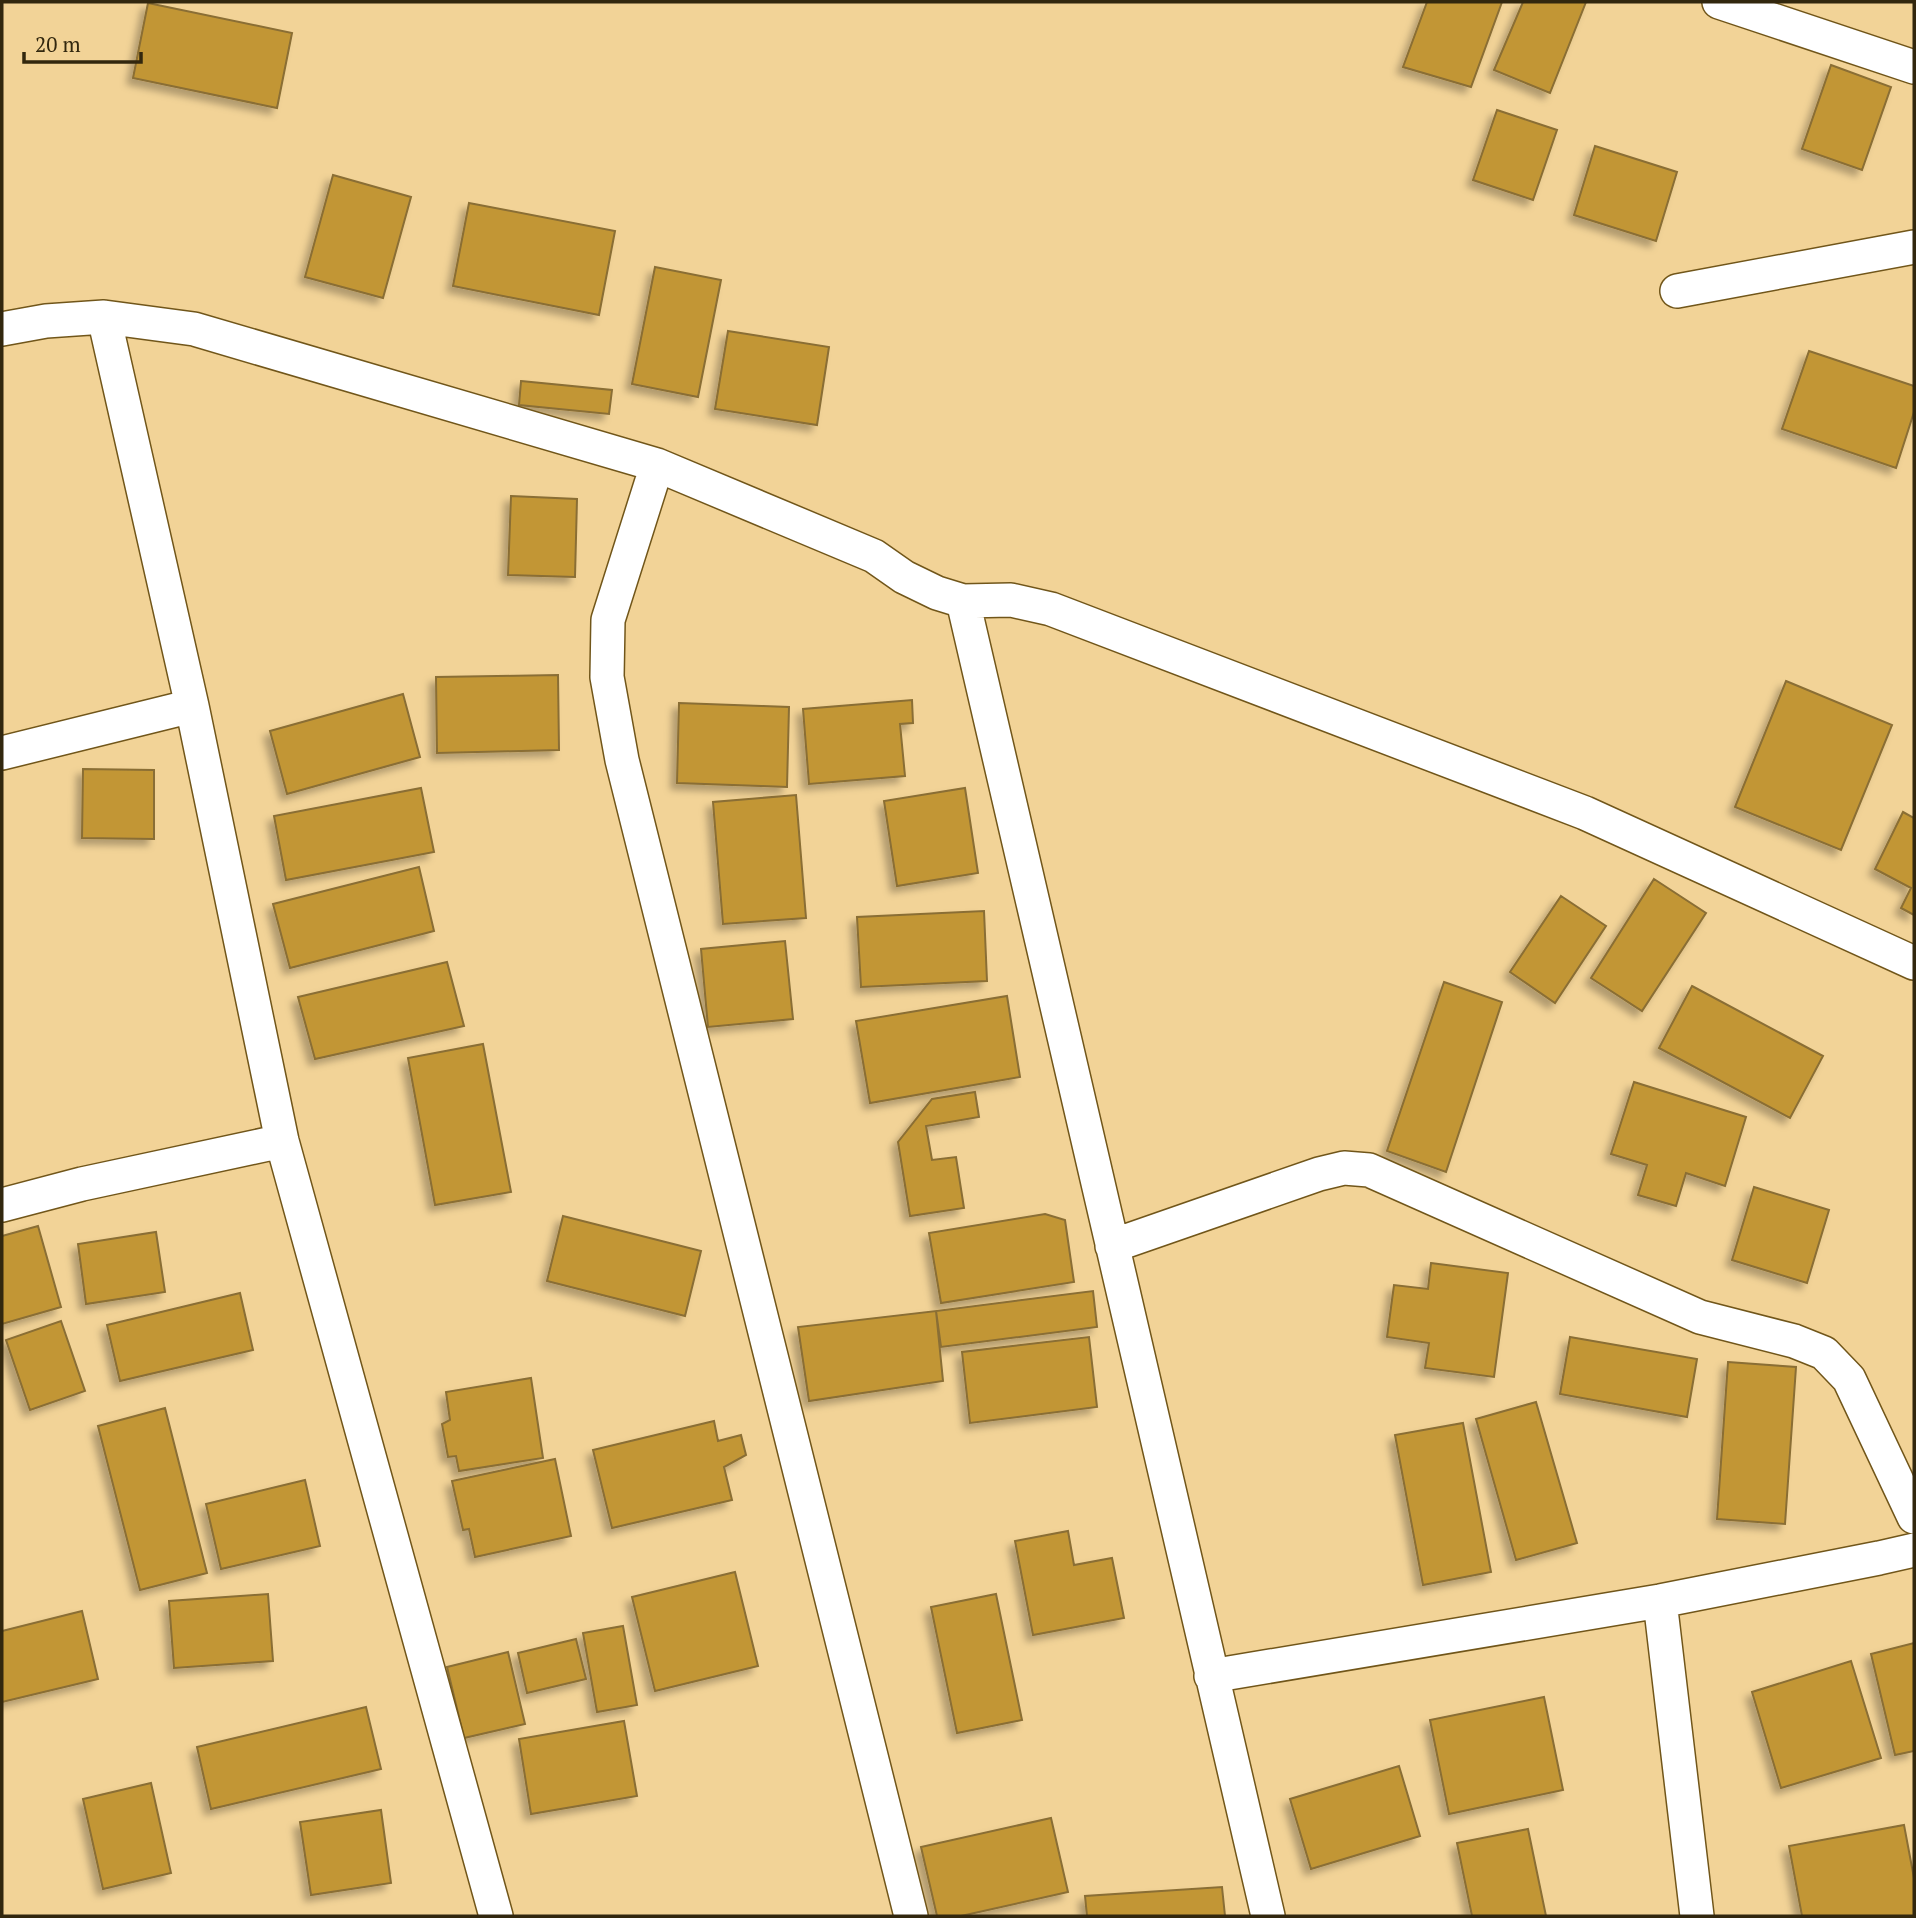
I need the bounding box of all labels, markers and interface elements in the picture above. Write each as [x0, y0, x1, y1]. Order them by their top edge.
scale bar [24, 21, 142, 65]
text: 20 m [35, 30, 81, 58]

